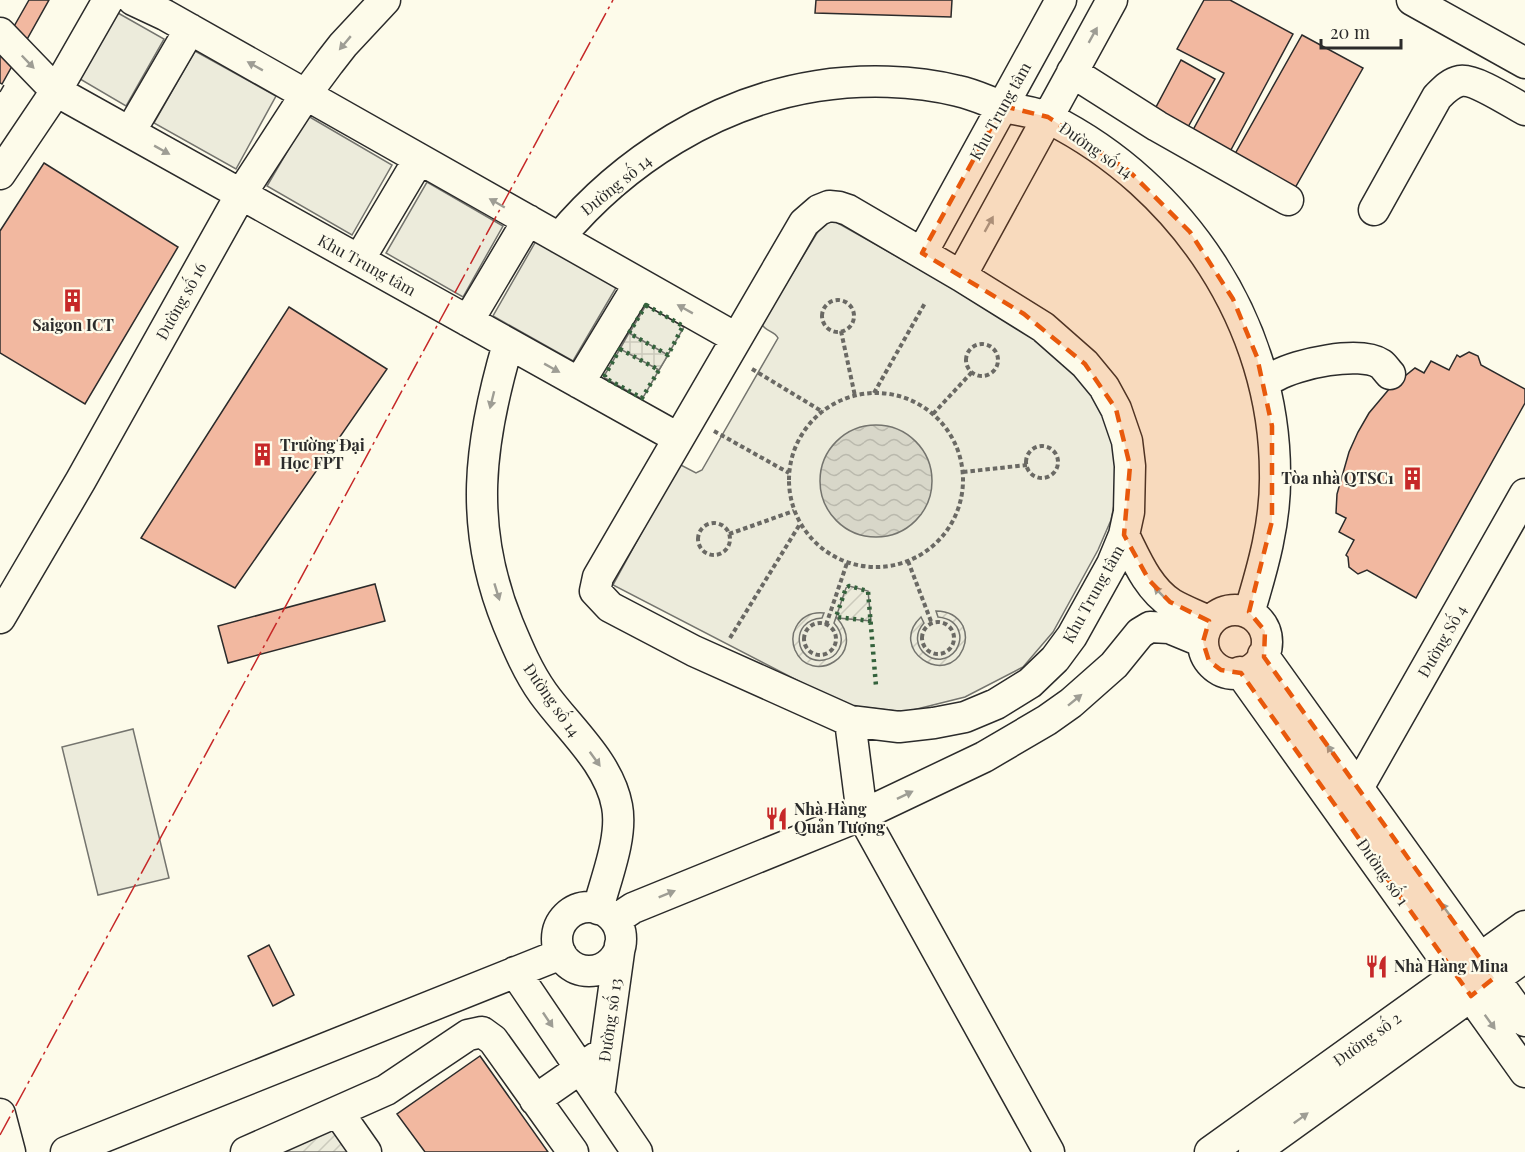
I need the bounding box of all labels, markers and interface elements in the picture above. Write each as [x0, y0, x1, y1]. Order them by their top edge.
scale bar [1321, 12, 1400, 50]
text: 20 m [1330, 20, 1370, 44]
one-way arrow [1088, 26, 1098, 43]
one-way arrow [339, 35, 352, 50]
one-way arrow [21, 54, 35, 68]
street label: Khu Trung tâm [964, 58, 1035, 163]
one-way arrow [246, 61, 263, 71]
street label: Đường số 14 [1055, 115, 1138, 183]
one-way arrow [154, 145, 171, 155]
street label: Đường số 14 [575, 148, 655, 220]
one-way arrow [488, 198, 505, 208]
one-way arrow [984, 216, 994, 233]
street label: Khu Trung tâm [315, 229, 420, 300]
street label: Đường số 16 [149, 257, 210, 343]
building icon: Saigon ICT [60, 287, 86, 313]
one-way arrow [676, 304, 693, 314]
place label: Saigon ICT [32, 314, 114, 335]
one-way arrow [544, 363, 561, 373]
one-way arrow [487, 391, 497, 409]
place label: Trường Đại Học FPT [280, 434, 365, 473]
building icon: Trường Đại Học FPT [249, 441, 275, 467]
building icon: Tòa nhà QTSC1 [1399, 465, 1425, 491]
place label: Tòa nhà QTSC1 [1281, 467, 1394, 488]
street label: Khu Trung tâm [1057, 541, 1128, 646]
one-way arrow [493, 583, 502, 601]
one-way arrow [1154, 587, 1168, 601]
street label: Đường Số 4 [1411, 600, 1471, 681]
street label: Đường số 14 [519, 658, 587, 741]
one-way arrow [1067, 694, 1082, 706]
one-way arrow [1327, 744, 1339, 759]
one-way arrow [588, 752, 600, 767]
one-way arrow [897, 790, 914, 800]
place label: Nhà Hàng Quản Tượng [794, 798, 885, 837]
restaurant icon: Nhà Hàng Quản Tượng [763, 805, 789, 831]
street label: Đường số 1 [1353, 833, 1416, 909]
one-way arrow [658, 889, 676, 898]
one-way arrow [1440, 903, 1452, 919]
restaurant icon: Nhà Hàng Mina [1363, 953, 1389, 979]
place label: Nhà Hàng Mina [1394, 955, 1509, 976]
street label: Đường số 13 [591, 976, 626, 1063]
street label: Đường số 2 [1327, 1005, 1405, 1070]
one-way arrow [542, 1012, 554, 1028]
one-way arrow [1484, 1014, 1496, 1030]
one-way arrow [1293, 1112, 1309, 1124]

